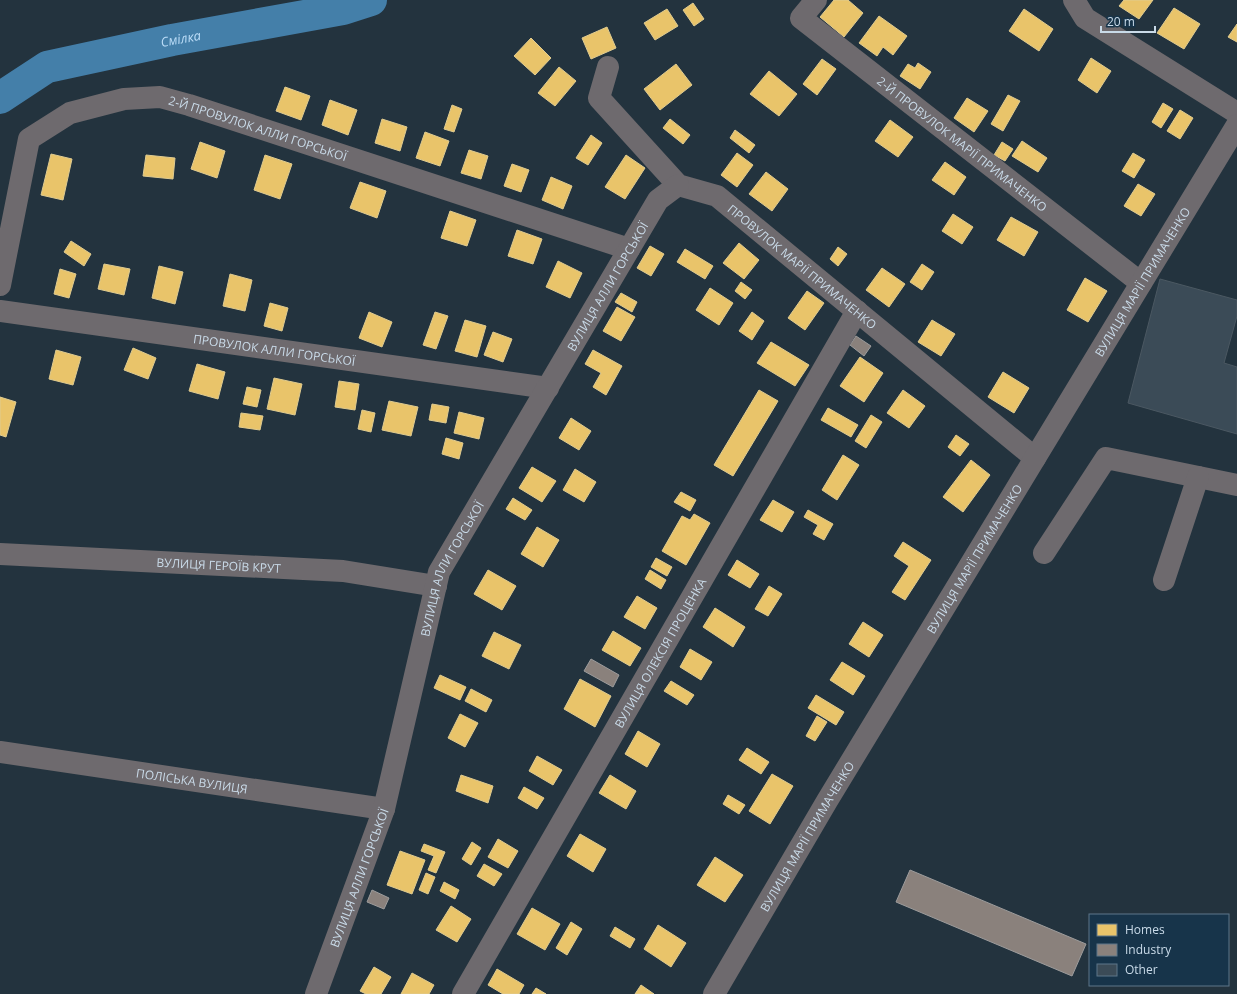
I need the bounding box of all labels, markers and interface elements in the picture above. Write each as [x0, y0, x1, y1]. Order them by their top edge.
scale bar [1101, 8, 1155, 34]
text: 20 m [1107, 13, 1135, 30]
water label: Смілка [159, 26, 203, 51]
street label: 2-Й ПРОВУЛОК МАРІЇ ПРИМАЧЕНКО [874, 72, 1051, 215]
street label: 2-Й ПРОВУЛОК АЛЛИ ГОРСЬКОЇ [167, 91, 350, 165]
street label: ПРОВУЛОК МАРІЇ ПРИМАЧЕНКО [724, 200, 880, 333]
street label: ВУЛИЦЯ МАРІЇ ПРИМАЧЕНКО [1090, 204, 1194, 360]
street label: ВУЛИЦЯ АЛЛИ ГОРСЬКОЇ [563, 218, 652, 354]
street label: ПРОВУЛОК АЛЛИ ГОРСЬКОЇ [192, 330, 357, 369]
street label: ВУЛИЦЯ МАРІЇ ПРИМАЧЕНКО [922, 481, 1026, 637]
street label: ВУЛИЦЯ АЛЛИ ГОРСЬКОЇ [416, 497, 488, 638]
street label: ВУЛИЦЯ ГЕРОЇВ КРУТ [156, 553, 282, 576]
street label: ВУЛИЦЯ ОЛЕКСІЯ ПРОЦЕНКА [610, 574, 710, 731]
street label: ВУЛИЦЯ МАРІЇ ПРИМАЧЕНКО [756, 758, 858, 914]
street label: ПОЛІСЬКА ВУЛИЦЯ [135, 764, 249, 797]
street label: ВУЛИЦЯ АЛЛИ ГОРСЬКОЇ [325, 805, 392, 950]
legend [1089, 914, 1229, 986]
text: Homes [1125, 921, 1165, 938]
text: Industry [1125, 941, 1172, 958]
text: Other [1125, 961, 1158, 978]

